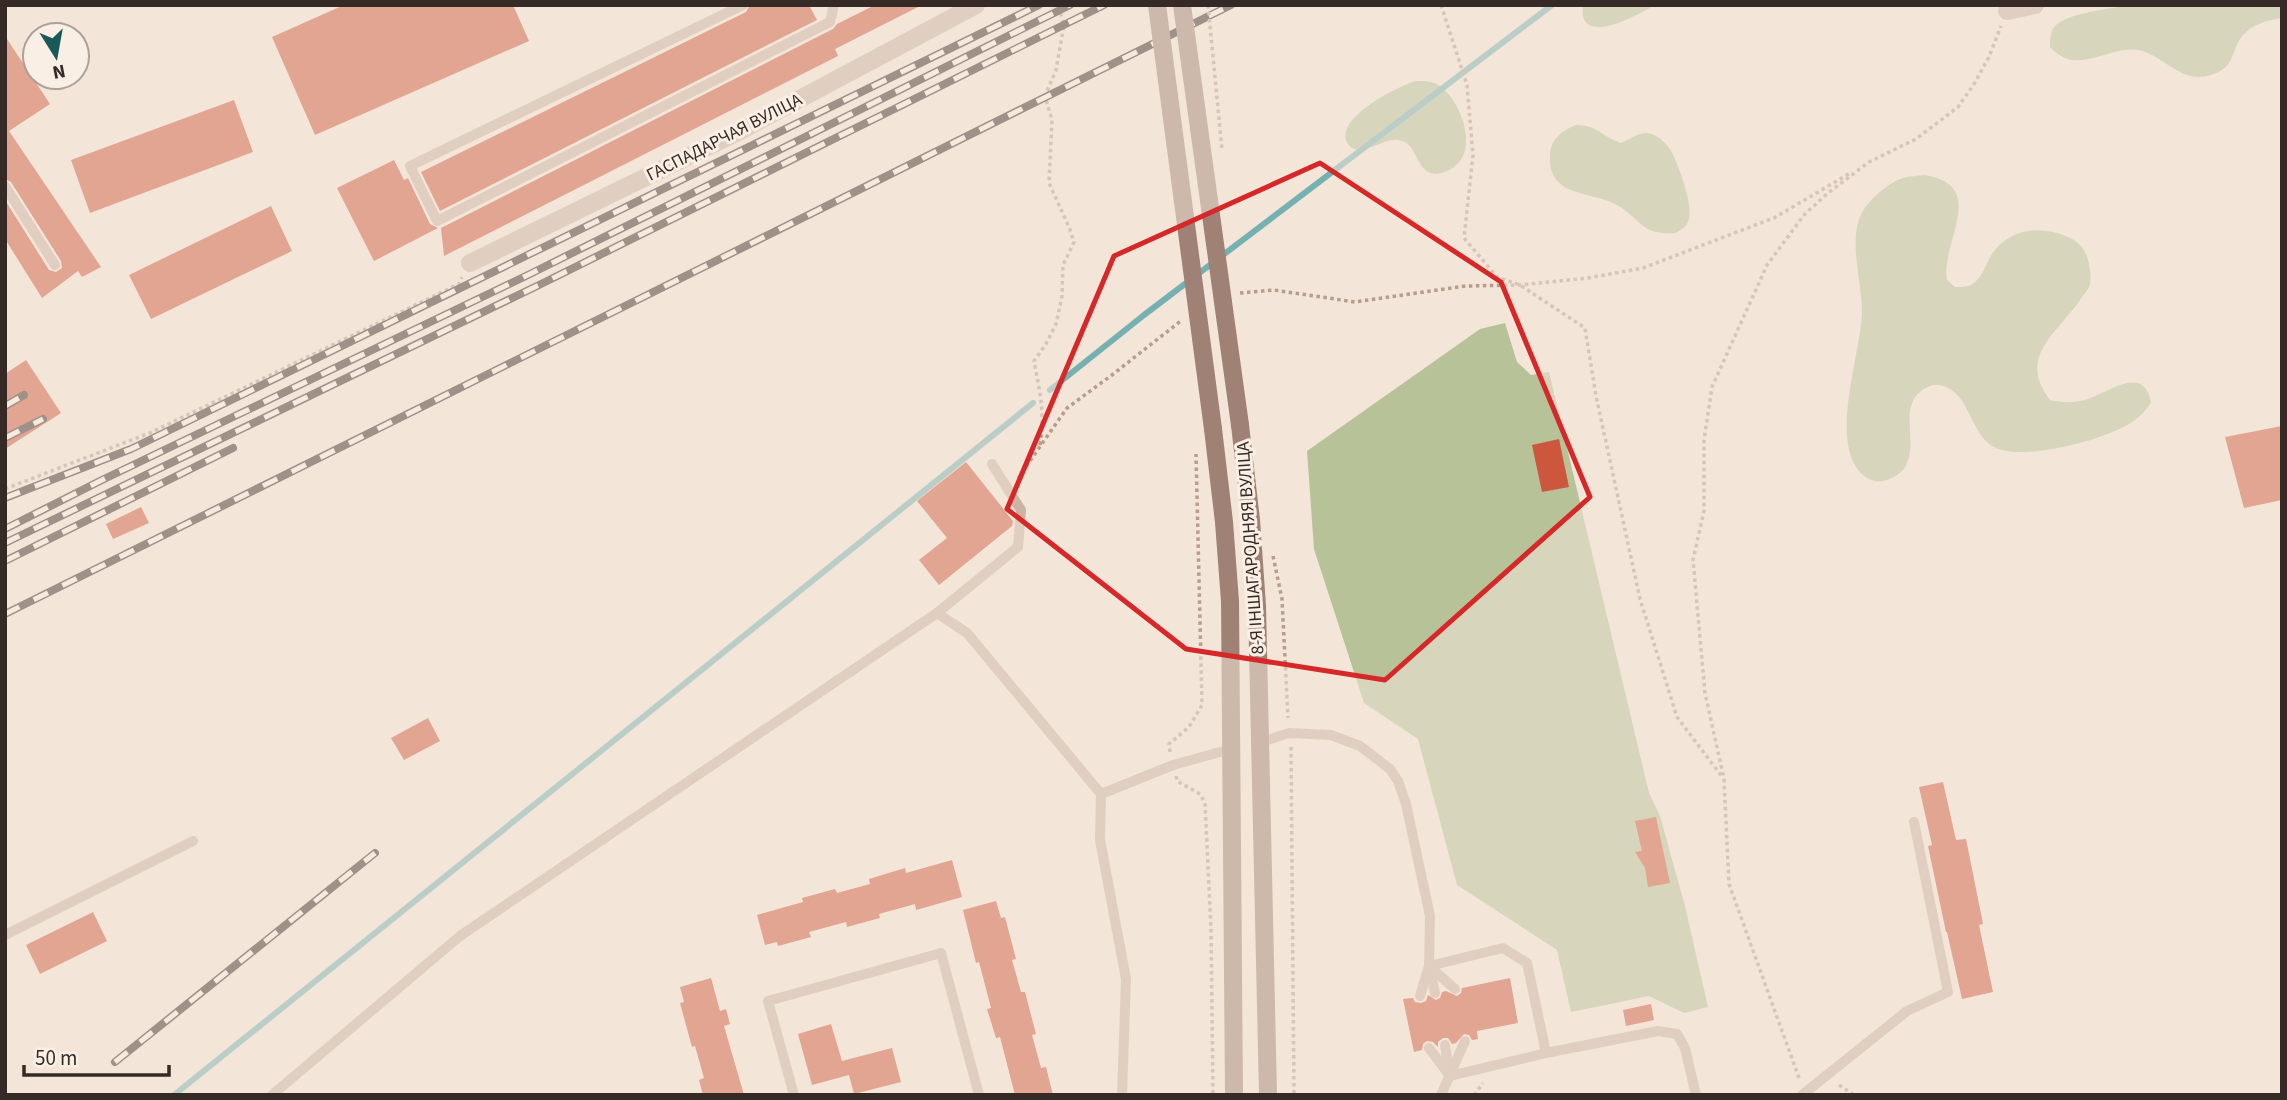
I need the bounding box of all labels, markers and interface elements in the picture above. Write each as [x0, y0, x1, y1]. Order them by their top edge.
north arrow [21, 21, 91, 91]
text: N [50, 57, 68, 86]
street label: ГАСПАДАРЧАЯ ВУЛІЦА [642, 87, 806, 188]
street label: 8-Я ІНШАГАРОДНЯЯ ВУЛІЦА [1231, 440, 1270, 655]
scale bar [24, 1034, 170, 1078]
text: 50 m [35, 1043, 77, 1073]

